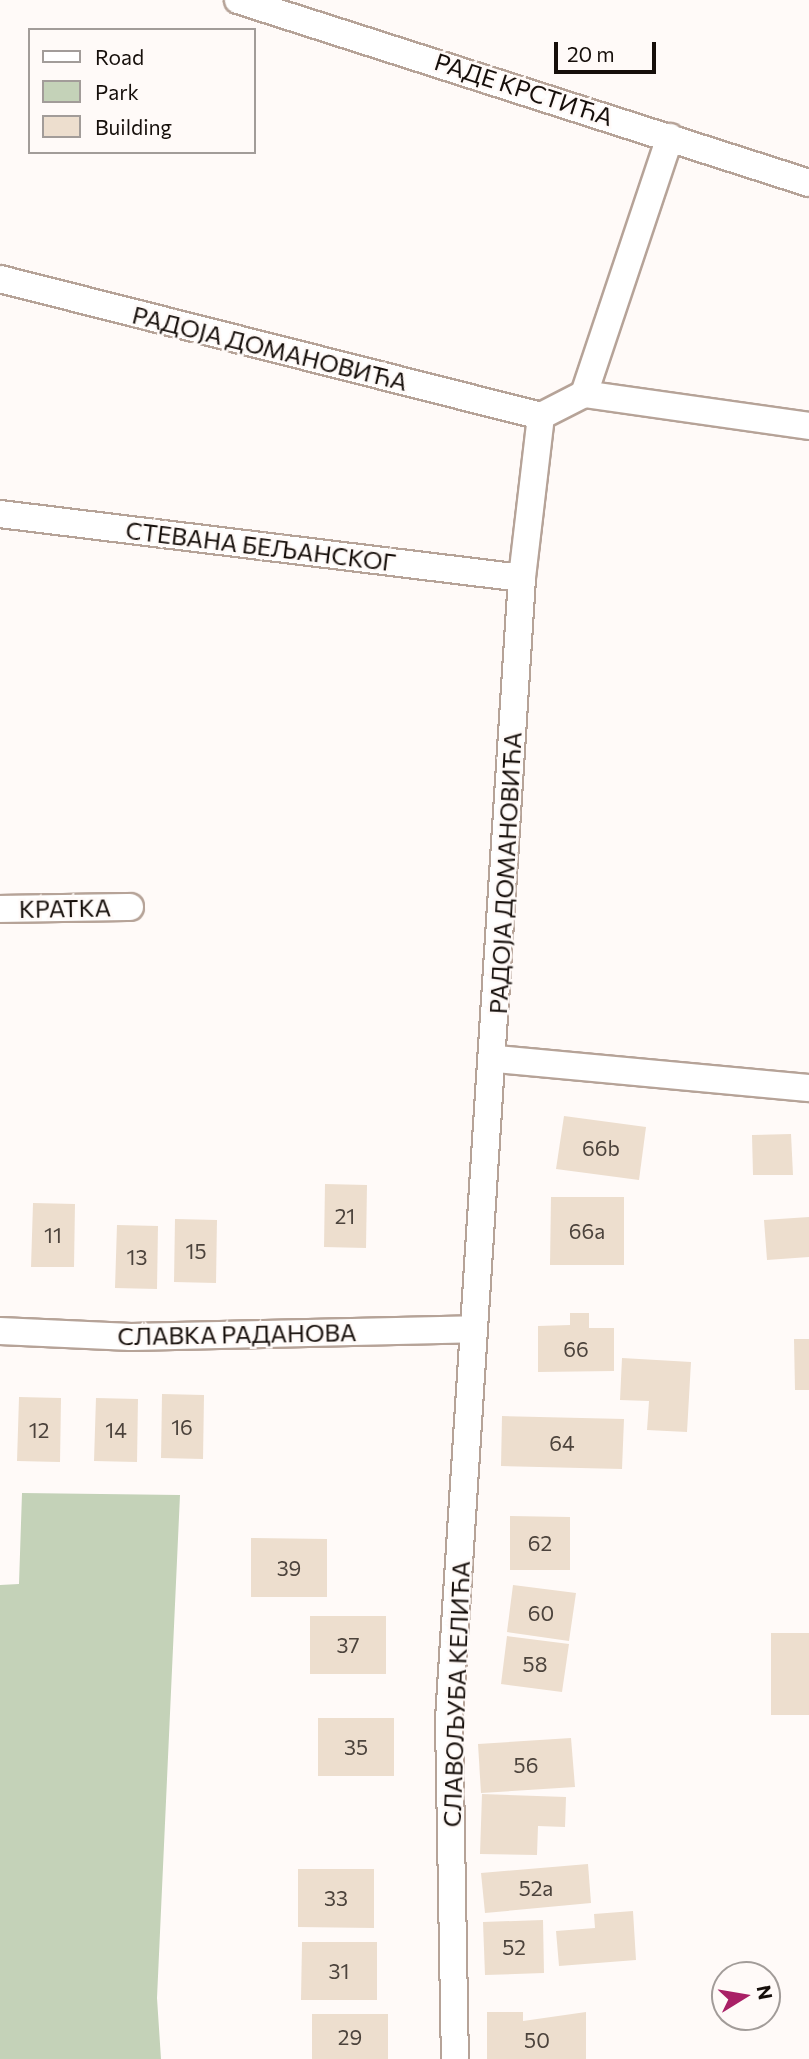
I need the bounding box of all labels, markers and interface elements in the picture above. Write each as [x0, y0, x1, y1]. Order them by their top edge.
legend [28, 28, 256, 154]
scale bar [557, 28, 658, 72]
text: 20 m [567, 41, 615, 66]
text: Road [95, 44, 144, 69]
street label: РАДЕ КРСТИЋА [431, 47, 617, 131]
text: Park [95, 79, 139, 104]
text: Building [95, 114, 172, 139]
street label: РАДОЈА ДОМАНОВИЋА [129, 300, 411, 396]
street label: СТЕВАНА БЕЉАНСКОГ [124, 515, 398, 577]
street label: РАДОЈА ДОМАНОВИЋА [483, 731, 527, 1015]
street label: КРАТКА [19, 893, 111, 923]
house number: 66b [582, 1135, 620, 1161]
house number: 21 [335, 1203, 355, 1229]
house number: 66a [569, 1218, 605, 1244]
house number: 11 [44, 1222, 62, 1248]
house number: 15 [185, 1238, 207, 1264]
house number: 13 [127, 1244, 147, 1270]
street label: СЛАВКА РАДАНОВА [117, 1318, 357, 1350]
house number: 66 [563, 1336, 589, 1362]
house number: 16 [171, 1414, 193, 1440]
house number: 12 [29, 1417, 49, 1443]
house number: 14 [105, 1417, 127, 1443]
house number: 64 [549, 1430, 575, 1456]
house number: 62 [528, 1530, 552, 1556]
house number: 39 [277, 1555, 301, 1581]
street label: СЛАВОЉУБА КЕЛИЋА [437, 1560, 475, 1828]
house number: 60 [528, 1600, 554, 1626]
house number: 37 [337, 1632, 359, 1658]
house number: 58 [523, 1651, 547, 1677]
house number: 35 [344, 1734, 368, 1760]
house number: 56 [514, 1752, 538, 1778]
house number: 52a [519, 1875, 553, 1901]
house number: 33 [324, 1885, 348, 1911]
house number: 52 [502, 1934, 526, 1960]
house number: 31 [329, 1958, 349, 1984]
north arrow [711, 1961, 781, 2031]
text: N [752, 1983, 778, 2001]
house number: 29 [338, 2024, 362, 2050]
house number: 50 [524, 2027, 550, 2053]

